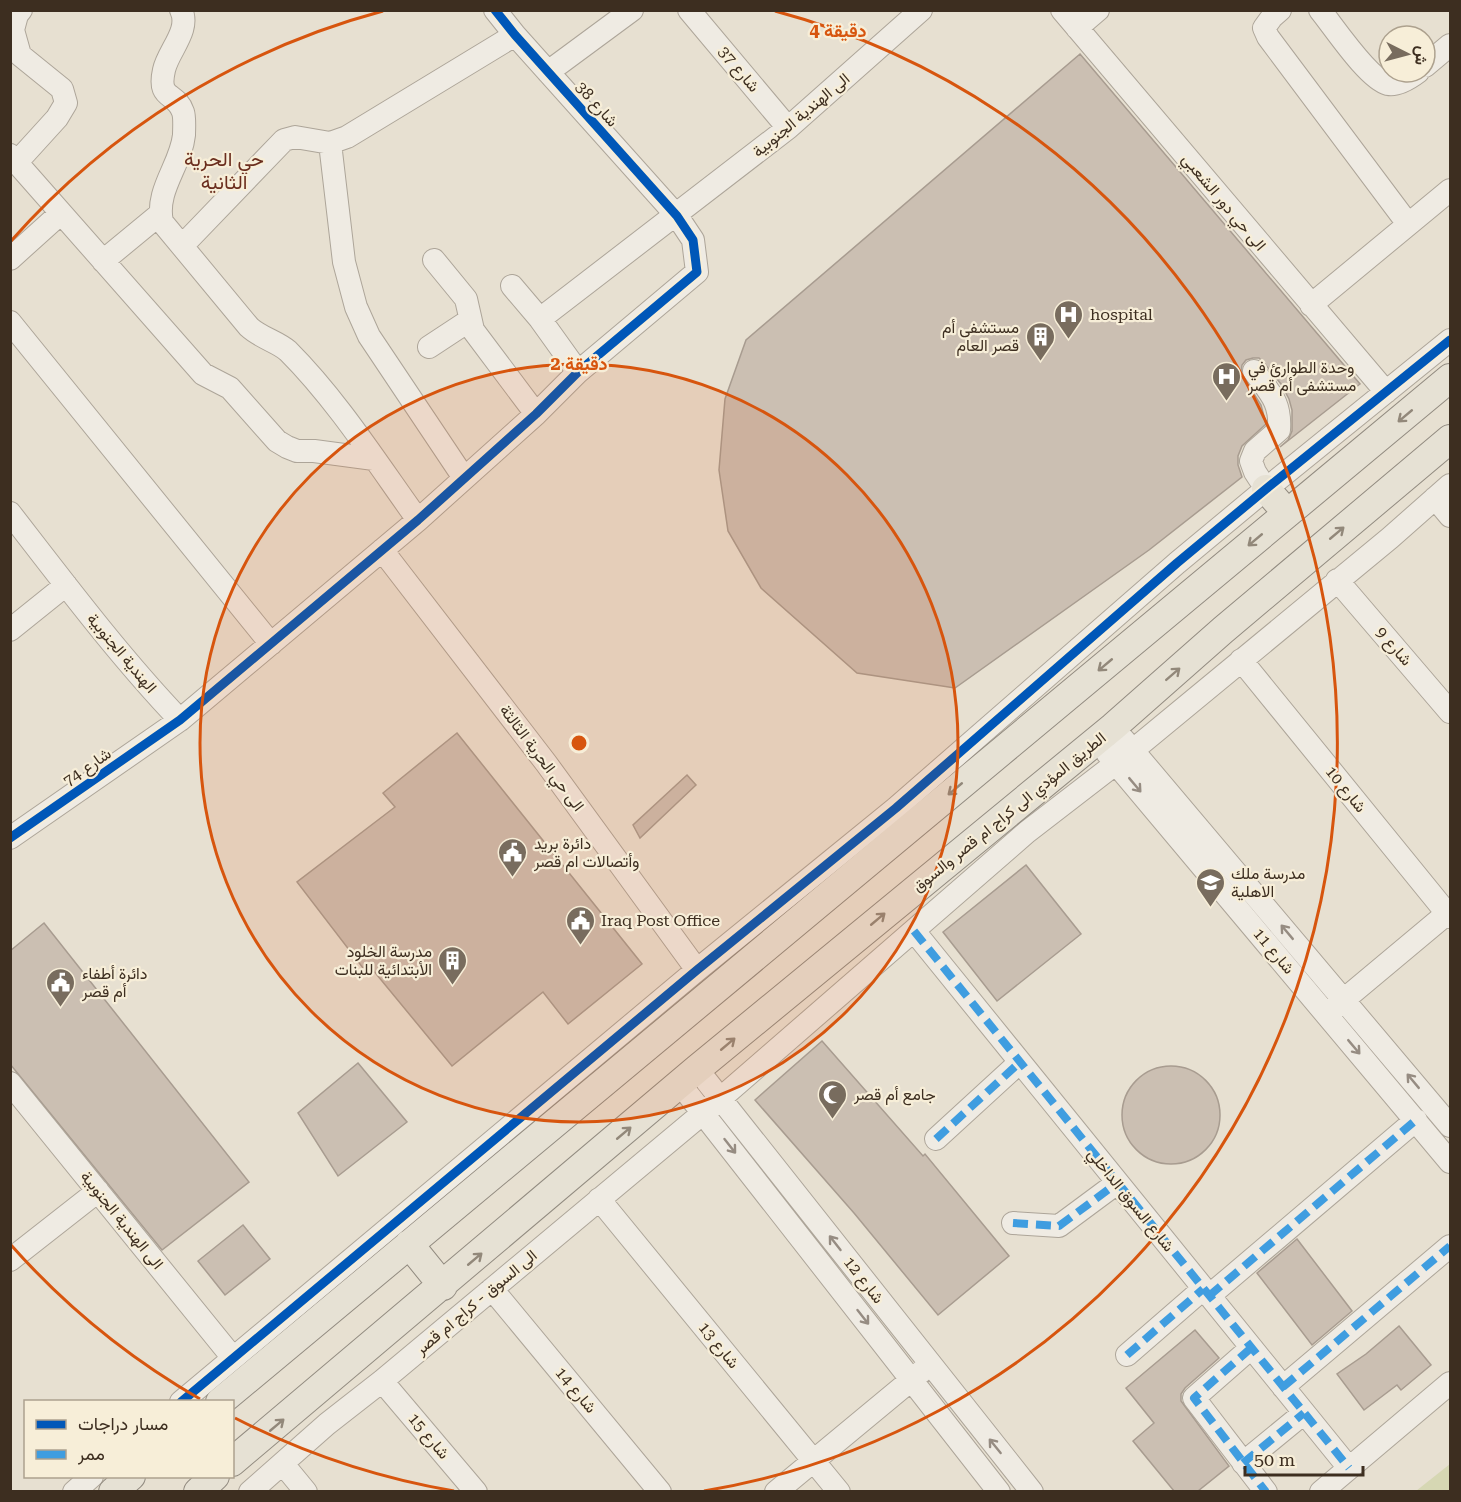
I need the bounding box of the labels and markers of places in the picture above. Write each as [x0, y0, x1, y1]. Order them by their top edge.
hospital icon: hospital [1053, 298, 1085, 340]
place label: hospital [1090, 305, 1153, 324]
place label: مستشفى أم قصر العام [942, 318, 1019, 356]
building icon: مستشفى أم قصر العام [1024, 320, 1056, 362]
place label: وحدة الطوارئ في مستشفى أم قصر [1247, 358, 1356, 396]
hospital icon: وحدة الطوارئ في مستشفى أم قصر [1211, 360, 1243, 402]
centre of rings [569, 733, 589, 753]
place label: دائرة بريد وأتصالات ام قصر [533, 834, 639, 872]
public building icon: دائرة بريد وأتصالات ام قصر [497, 836, 529, 878]
place label: مدرسة ملك الاهلية [1231, 864, 1305, 901]
school or university icon: مدرسة ملك الاهلية [1194, 866, 1226, 908]
public building icon: Iraq Post Office [564, 904, 596, 946]
place label: Iraq Post Office [601, 911, 720, 930]
place label: مدرسة الخلود الأبتدائية للبنات [335, 942, 432, 979]
building icon: مدرسة الخلود الأبتدائية للبنات [437, 944, 469, 986]
place label: دائرة أطفاء أم قصر [81, 964, 147, 1002]
public building icon: دائرة أطفاء أم قصر [45, 966, 77, 1008]
mosque icon: جامع أم قصر [817, 1078, 849, 1120]
place label: جامع أم قصر [853, 1085, 936, 1106]

